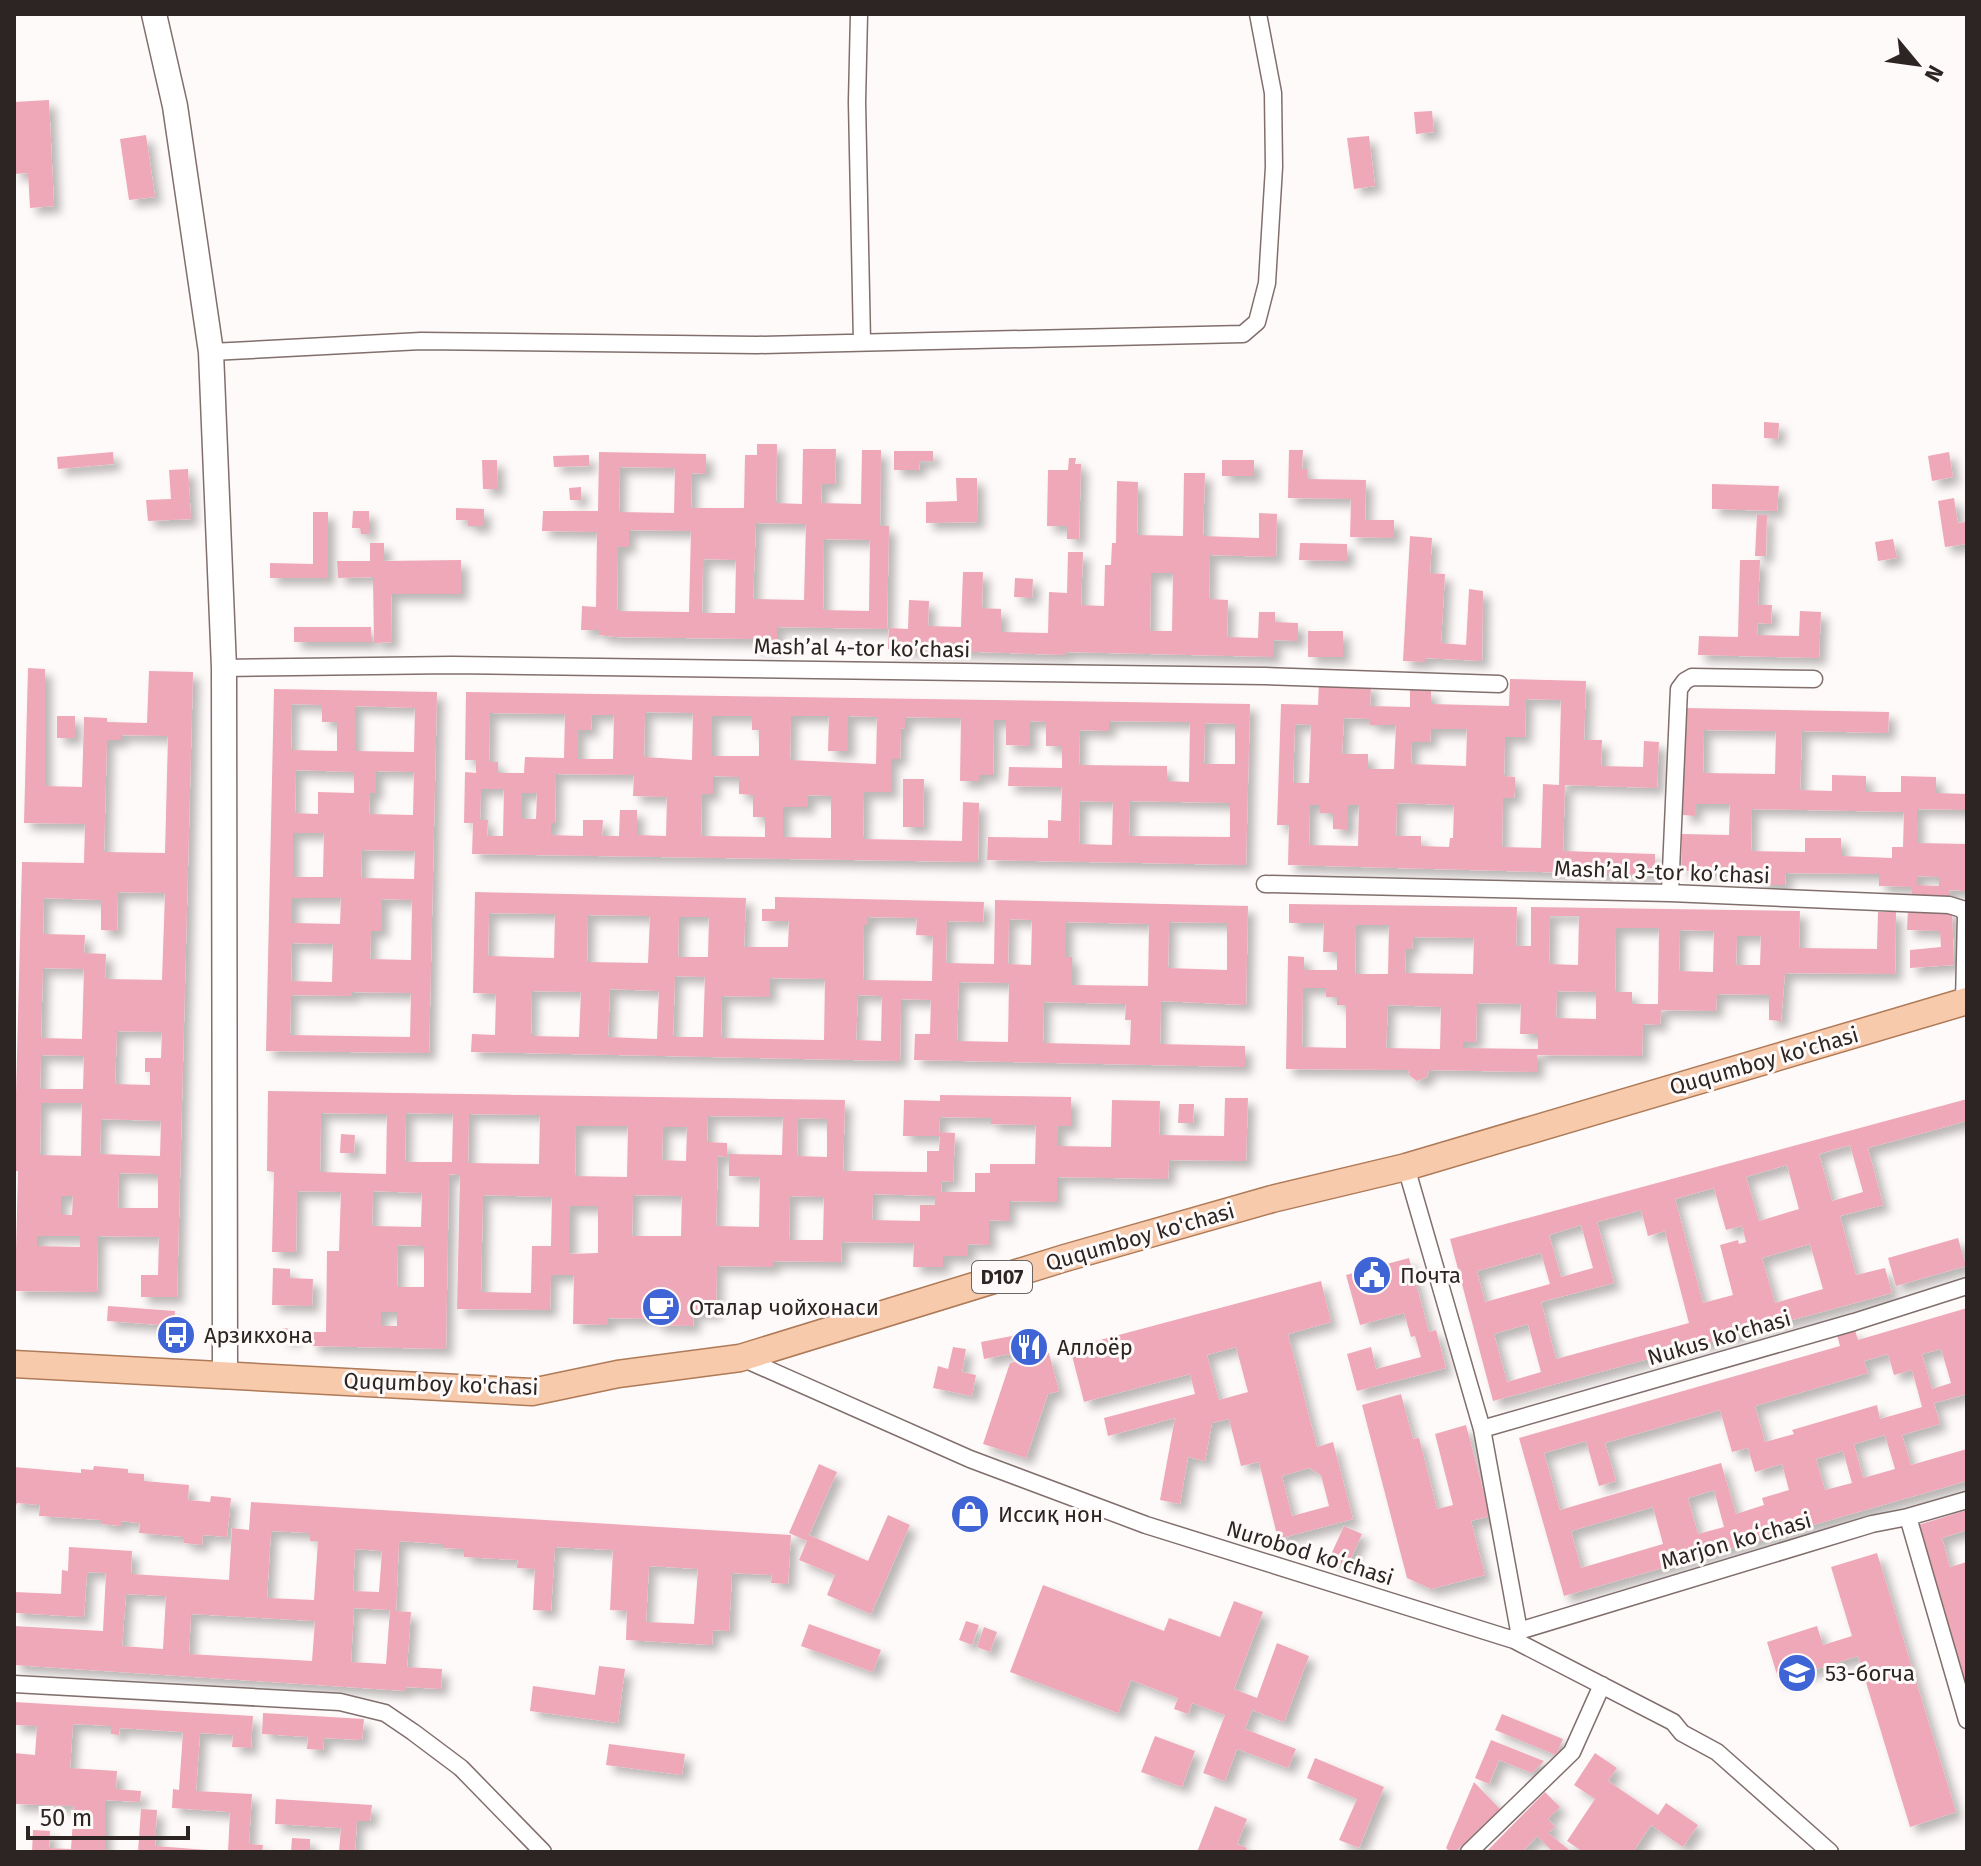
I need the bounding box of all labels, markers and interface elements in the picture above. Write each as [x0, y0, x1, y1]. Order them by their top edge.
north arrow [1877, 24, 1957, 104]
text: N [1919, 61, 1949, 86]
street label: Mashʼal 4-tor koʼchasi [753, 633, 971, 663]
street label: Mashʼal 3-tor koʼchasi [1554, 855, 1770, 889]
street label: Ququmboy ko'chasi [1666, 1021, 1862, 1101]
street label: Ququmboy ko'chasi [1042, 1197, 1238, 1277]
public building icon: Почта [1351, 1254, 1393, 1296]
road number: D107 [972, 1261, 1032, 1293]
place label: Почта [1400, 1262, 1461, 1289]
cafe icon: Оталар чойхонаси [640, 1286, 682, 1328]
place label: Оталар чойхонаси [689, 1294, 879, 1321]
street label: Nukus ko'chasi [1644, 1305, 1794, 1371]
bus stop icon: Арзикхона [155, 1314, 197, 1356]
place label: Арзикхона [204, 1322, 313, 1349]
restaurant icon: Аллоёр [1008, 1326, 1050, 1368]
place label: Аллоёр [1057, 1334, 1133, 1361]
street label: Ququmboy ko'chasi [343, 1367, 539, 1401]
shop icon: Иссиқ нон [949, 1493, 991, 1535]
place label: Иссиқ нон [998, 1501, 1103, 1528]
street label: Marjon koʻchasi [1658, 1507, 1814, 1575]
street label: Nurobod koʻchasi [1223, 1515, 1397, 1591]
school or university icon: 53-богча [1776, 1652, 1818, 1694]
place label: 53-богча [1825, 1660, 1915, 1687]
scale bar [28, 1790, 188, 1840]
text: 50 m [40, 1804, 92, 1832]

